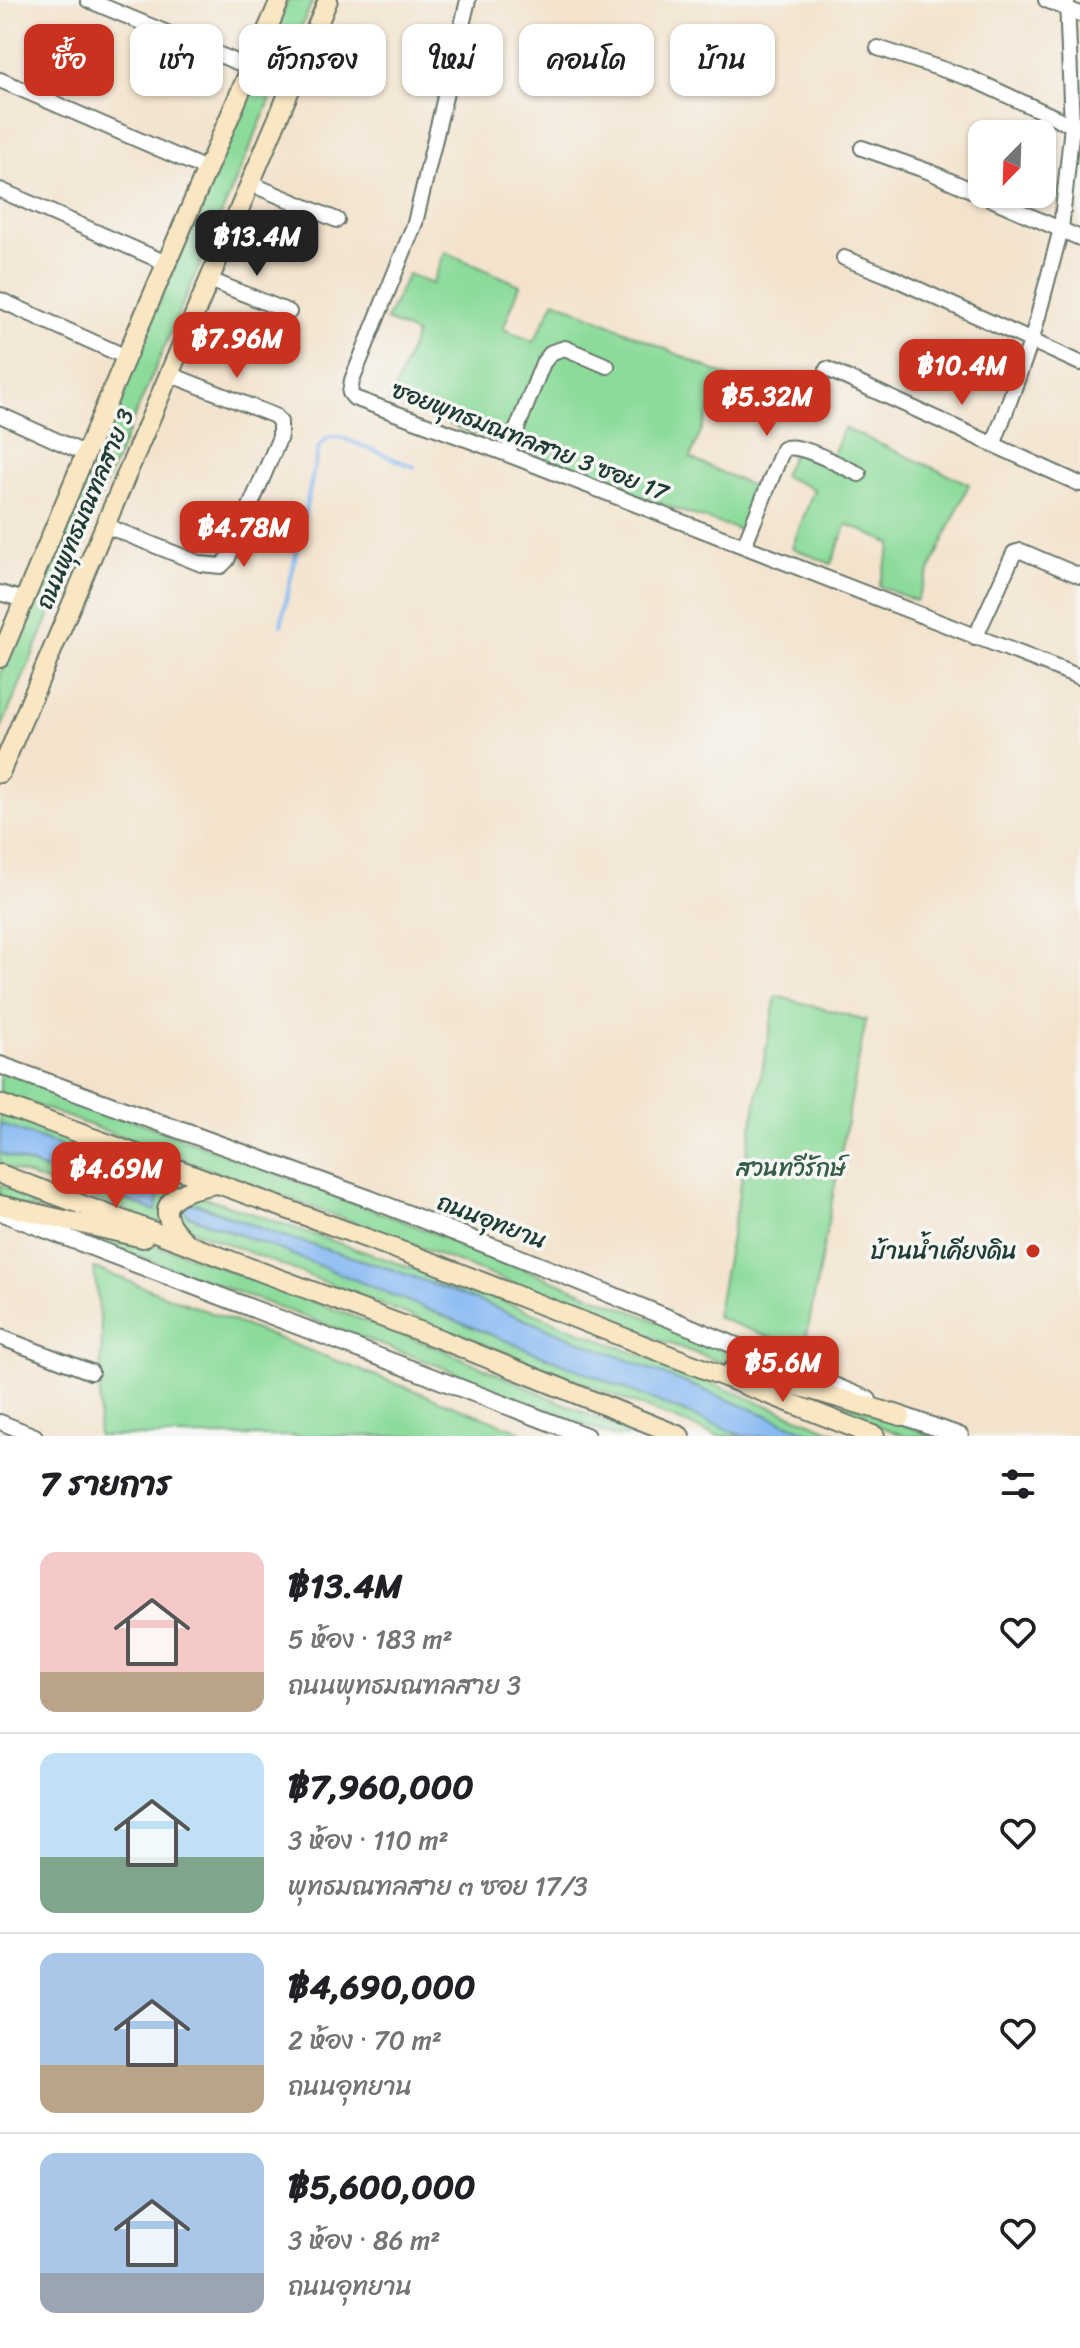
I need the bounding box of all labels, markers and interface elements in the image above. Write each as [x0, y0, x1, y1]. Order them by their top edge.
chip: ซื้อ [24, 24, 114, 96]
chip: เช่า [130, 24, 223, 96]
chip: ตัวกรอง [239, 24, 386, 96]
chip: ใหม่ [402, 24, 503, 96]
chip: คอนโด [519, 24, 654, 96]
chip: บ้าน [670, 24, 775, 96]
north arrow [968, 120, 1056, 208]
map controls [968, 120, 1056, 208]
pin: ฿13.4M [192, 210, 322, 278]
text: ฿13.4M [213, 213, 301, 259]
pin: ฿7.96M [172, 312, 302, 380]
text: ฿7.96M [191, 315, 283, 361]
pin: ฿10.4M [897, 339, 1027, 407]
text: ฿10.4M [917, 342, 1007, 388]
street label: ซอยพุทธมณฑลสาย 3 ซอย 17 [385, 369, 676, 514]
pin: ฿5.32M [702, 370, 832, 438]
text: ฿5.32M [722, 373, 812, 419]
street label: ถนนพุทธมณฑลสาย 3 [24, 402, 146, 616]
pin: ฿4.78M [179, 501, 309, 569]
text: ฿4.78M [198, 504, 290, 550]
pin: ฿4.69M [51, 1142, 181, 1210]
text: ฿4.69M [70, 1145, 162, 1191]
park label: สวนทวีรักษ์ [735, 1147, 850, 1189]
street label: ถนนอุทยาน [431, 1181, 553, 1261]
place label: บ้านน้ำเคียงดิน [871, 1230, 1017, 1272]
marker: บ้านน้ำเคียงดิน [1024, 1242, 1042, 1260]
pin: ฿5.6M [727, 1336, 839, 1404]
text: ฿5.6M [745, 1339, 821, 1385]
text: 7 รายการ [40, 1454, 171, 1514]
icon: filters [996, 1462, 1040, 1506]
text: ฿13.4M [288, 1556, 402, 1616]
icon: home [104, 1584, 200, 1680]
icon: heart [996, 1610, 1040, 1654]
text: 5 ห้อง · 183 m² [288, 1616, 453, 1662]
text: ถนนพุทธมณฑลสาย 3 [288, 1662, 521, 1708]
text: ฿7,960,000 [288, 1757, 474, 1817]
icon: home [104, 1785, 200, 1881]
icon: heart [996, 1811, 1040, 1855]
text: 3 ห้อง · 110 m² [288, 1817, 449, 1863]
text: พุทธมณฑลสาย ๓ ซอย 17/3 [288, 1863, 588, 1909]
text: ฿4,690,000 [288, 1957, 475, 2017]
icon: home [104, 1985, 200, 2081]
icon: heart [996, 2011, 1040, 2055]
text: 2 ห้อง · 70 m² [288, 2017, 442, 2063]
text: ถนนอุทยาน [288, 2063, 412, 2109]
text: ฿5,600,000 [288, 2157, 476, 2217]
icon: home [104, 2185, 200, 2281]
icon: heart [996, 2211, 1040, 2255]
text: 3 ห้อง · 86 m² [288, 2217, 441, 2263]
text: ถนนอุทยาน [288, 2263, 412, 2309]

